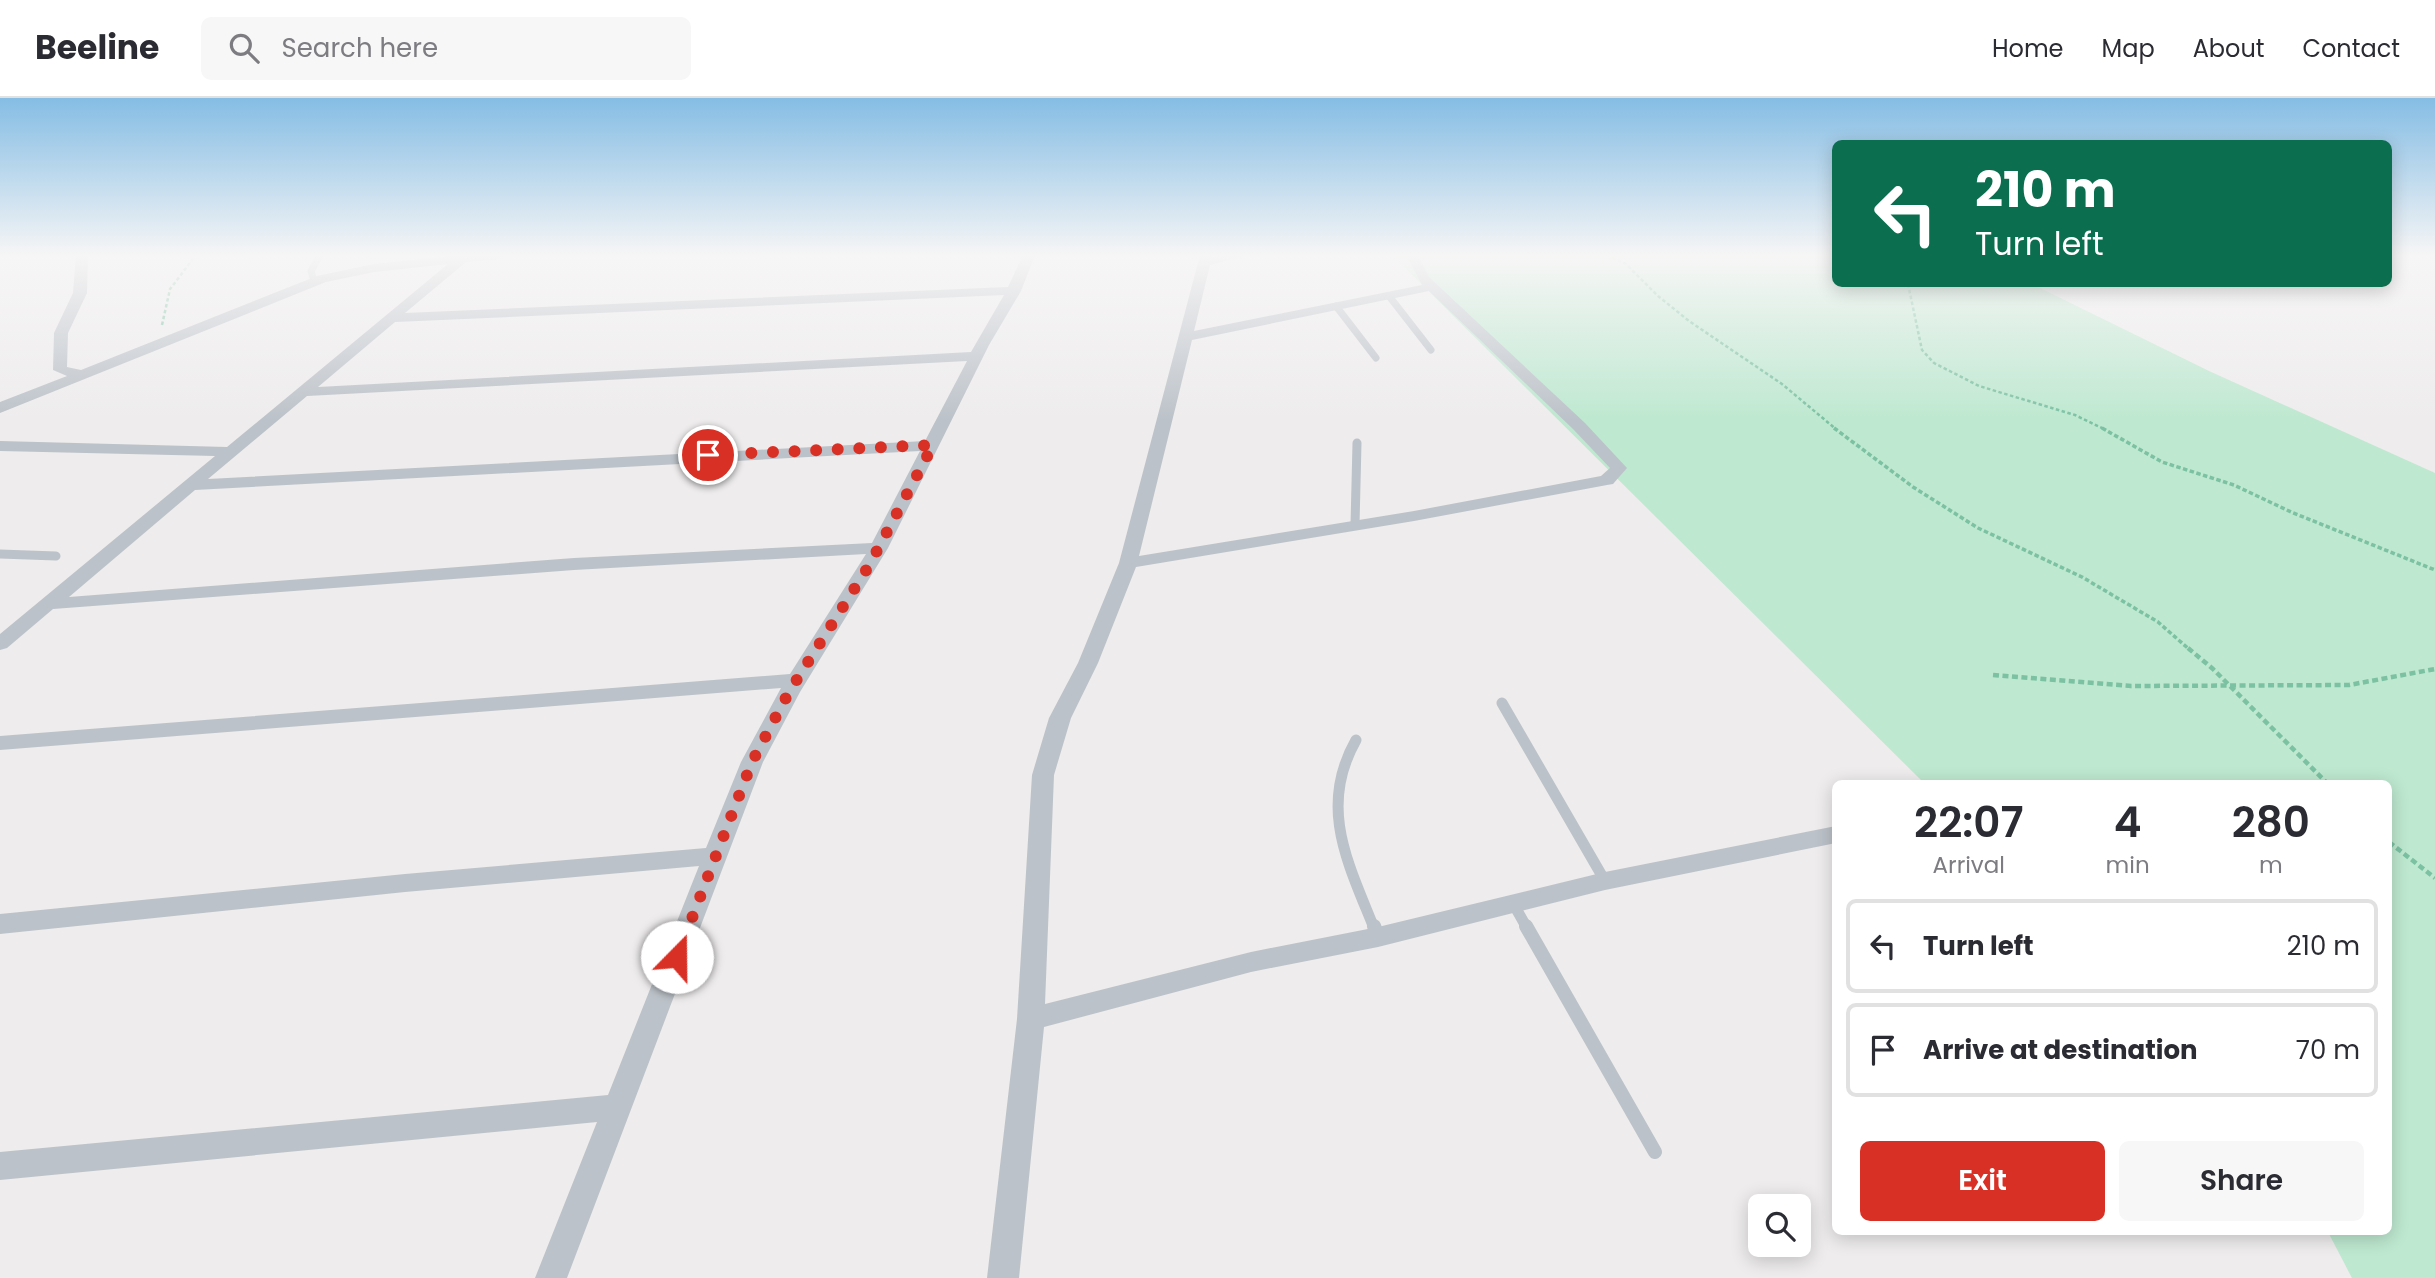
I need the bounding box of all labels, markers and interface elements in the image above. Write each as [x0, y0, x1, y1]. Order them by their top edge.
search box [201, 17, 691, 80]
text: Beeline [35, 24, 159, 71]
icon: search [225, 29, 263, 67]
text: Search here [281, 30, 438, 66]
text: Home [1992, 32, 2064, 65]
text: Map [2102, 32, 2155, 65]
text: About [2193, 32, 2264, 65]
text: Contact [2302, 32, 2400, 65]
text: 210 m [1975, 156, 2116, 224]
icon: left [1860, 168, 1951, 259]
text: Turn left [1975, 221, 2104, 266]
pin [678, 425, 738, 485]
icon: arrive [689, 436, 727, 474]
text: 22:07 [1914, 793, 2023, 852]
text: 4 [2114, 793, 2141, 852]
text: 280 [2232, 793, 2310, 852]
text: Arrival [1933, 849, 2005, 881]
text: min [2106, 849, 2150, 881]
text: m [2259, 849, 2283, 881]
position arrow [640, 920, 714, 994]
icon: left [1864, 927, 1902, 965]
text: Turn left [1923, 928, 2034, 964]
text: 210 m [2287, 928, 2360, 964]
icon: arrive [1864, 1031, 1902, 1069]
text: Arrive at destination [1923, 1032, 2198, 1068]
text: 70 m [2296, 1032, 2360, 1068]
button: Exit [1860, 1141, 2105, 1221]
button: Share [2119, 1141, 2364, 1221]
map controls [1748, 1194, 1811, 1257]
button: search [1748, 1194, 1811, 1257]

